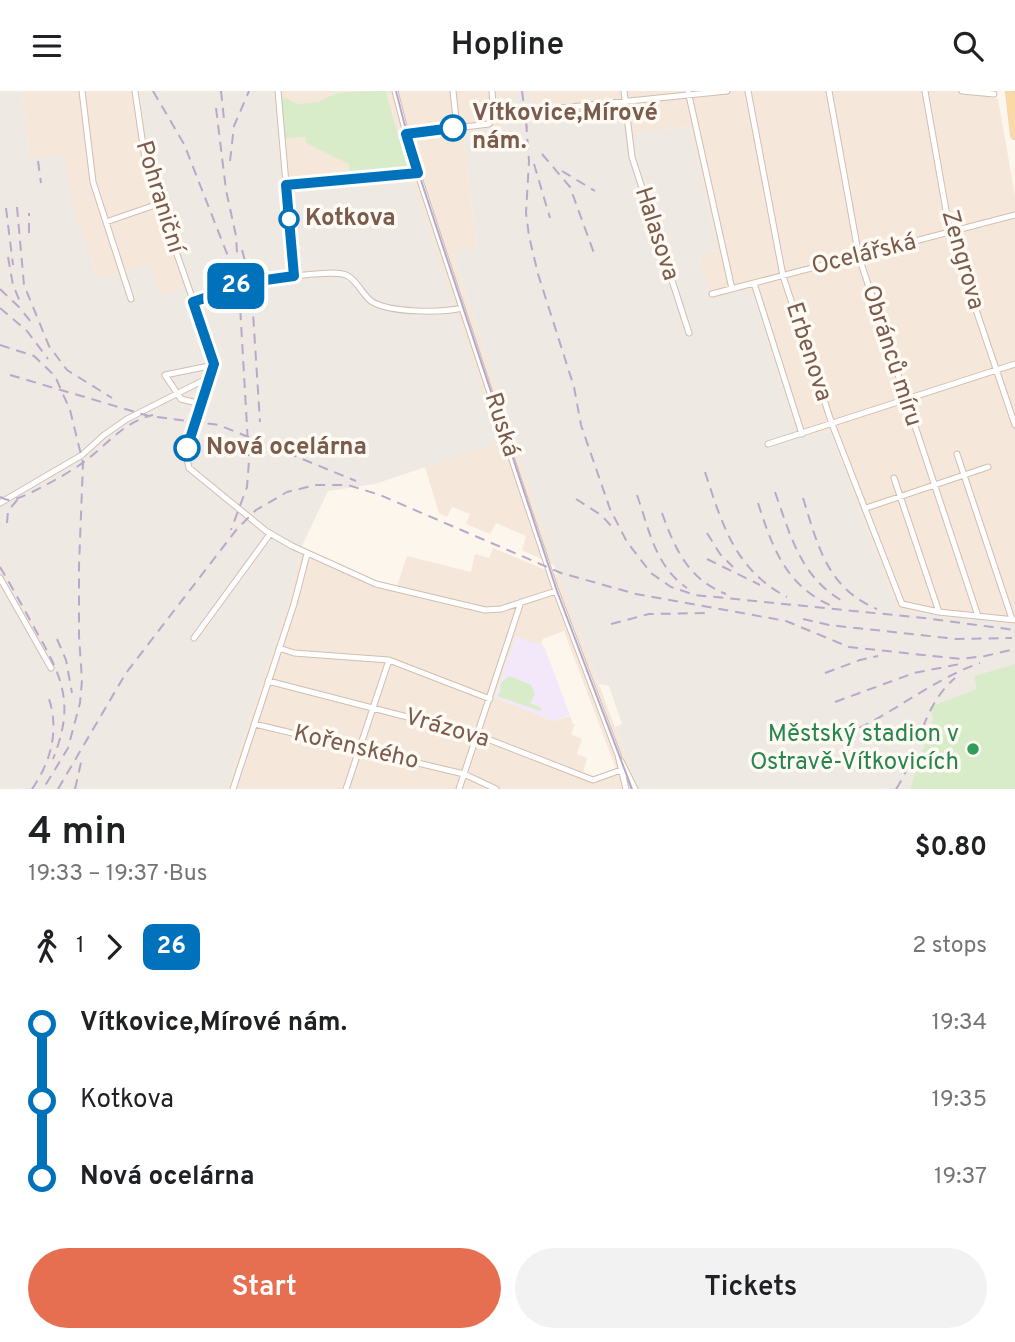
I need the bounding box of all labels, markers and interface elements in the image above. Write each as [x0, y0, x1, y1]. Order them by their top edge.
text: Hopline [451, 26, 564, 66]
icon: menu [28, 27, 66, 65]
icon: search [949, 27, 987, 65]
place label: Vítkovice,Mírové nám. [472, 99, 658, 157]
marker: Vítkovice,Mírové nám. [440, 115, 466, 141]
street label: Pohraniční [128, 137, 191, 258]
street label: Halasova [627, 184, 685, 284]
place label: Kotkova [305, 204, 396, 234]
street label: Zengrova [933, 207, 991, 313]
marker: Kotkova [279, 209, 299, 229]
street label: Ocelářská [809, 228, 919, 282]
line badge: 26 [204, 263, 268, 309]
text: 26 [221, 271, 251, 301]
street label: Obránců míru [854, 282, 928, 430]
street label: Erbenova [778, 299, 838, 405]
street label: Ruská [477, 389, 525, 461]
place label: Nová ocelárna [206, 433, 367, 463]
marker: Nová ocelárna [174, 435, 200, 461]
street label: Vrázova [401, 703, 493, 755]
street label: Kořenského [290, 719, 422, 777]
place label: Městský stadion v Ostravě-Vítkovicích [750, 720, 959, 778]
marker: Městský stadion v Ostravě-Vítkovicích [965, 741, 981, 757]
text: 4 min [28, 809, 127, 858]
text: $0.80 [915, 832, 987, 865]
text: 19:33 – 19:37 · Bus [28, 860, 208, 889]
icon: walk [28, 928, 66, 966]
icon: forward [95, 928, 133, 966]
text: 1 [76, 932, 85, 961]
text: 26 [157, 932, 186, 962]
text: 2 stops [912, 932, 987, 961]
text: Vítkovice,Mírové nám. [80, 1007, 347, 1040]
text: 19:34 [931, 1009, 987, 1038]
text: Kotkova [80, 1084, 174, 1117]
text: 19:35 [931, 1086, 987, 1115]
text: Nová ocelárna [80, 1161, 254, 1194]
text: 19:37 [934, 1163, 987, 1192]
button: Start [28, 1248, 501, 1328]
button: Tickets [515, 1248, 987, 1328]

